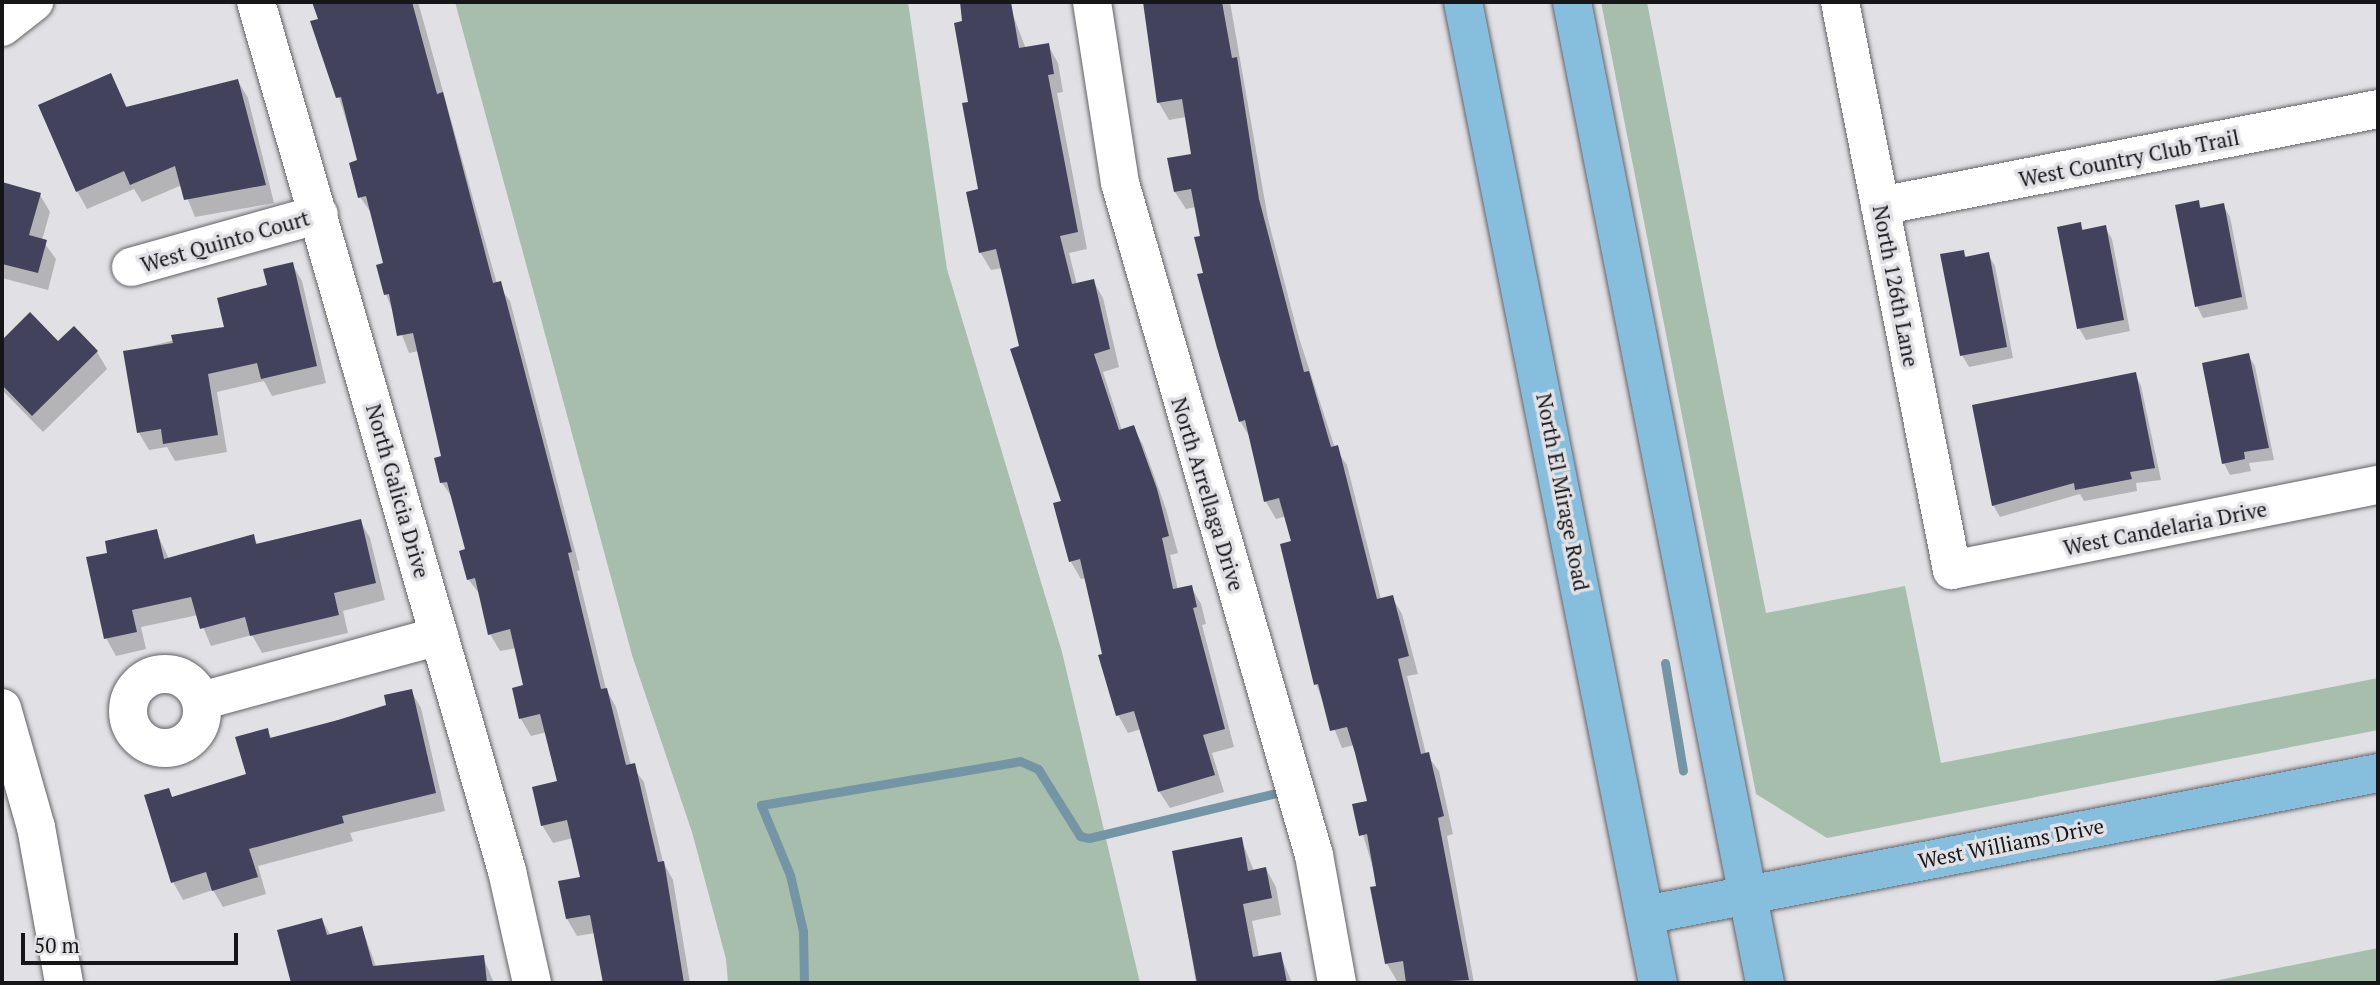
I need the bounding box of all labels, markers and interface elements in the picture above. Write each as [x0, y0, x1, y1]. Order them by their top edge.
street label: West Country Club Trail [2017, 124, 2241, 192]
street label: North 126th Lane [1868, 203, 1924, 369]
street label: West Quinto Court [138, 205, 312, 277]
street label: North El Mirage Road [1531, 391, 1595, 593]
street label: North Arrellaga Drive [1167, 394, 1249, 594]
street label: North Galicia Drive [361, 401, 435, 581]
street label: West Candelaria Drive [2061, 496, 2269, 560]
street label: West Williams Drive [1916, 813, 2106, 873]
scale bar [24, 918, 242, 962]
text: 50 m [34, 931, 80, 959]

